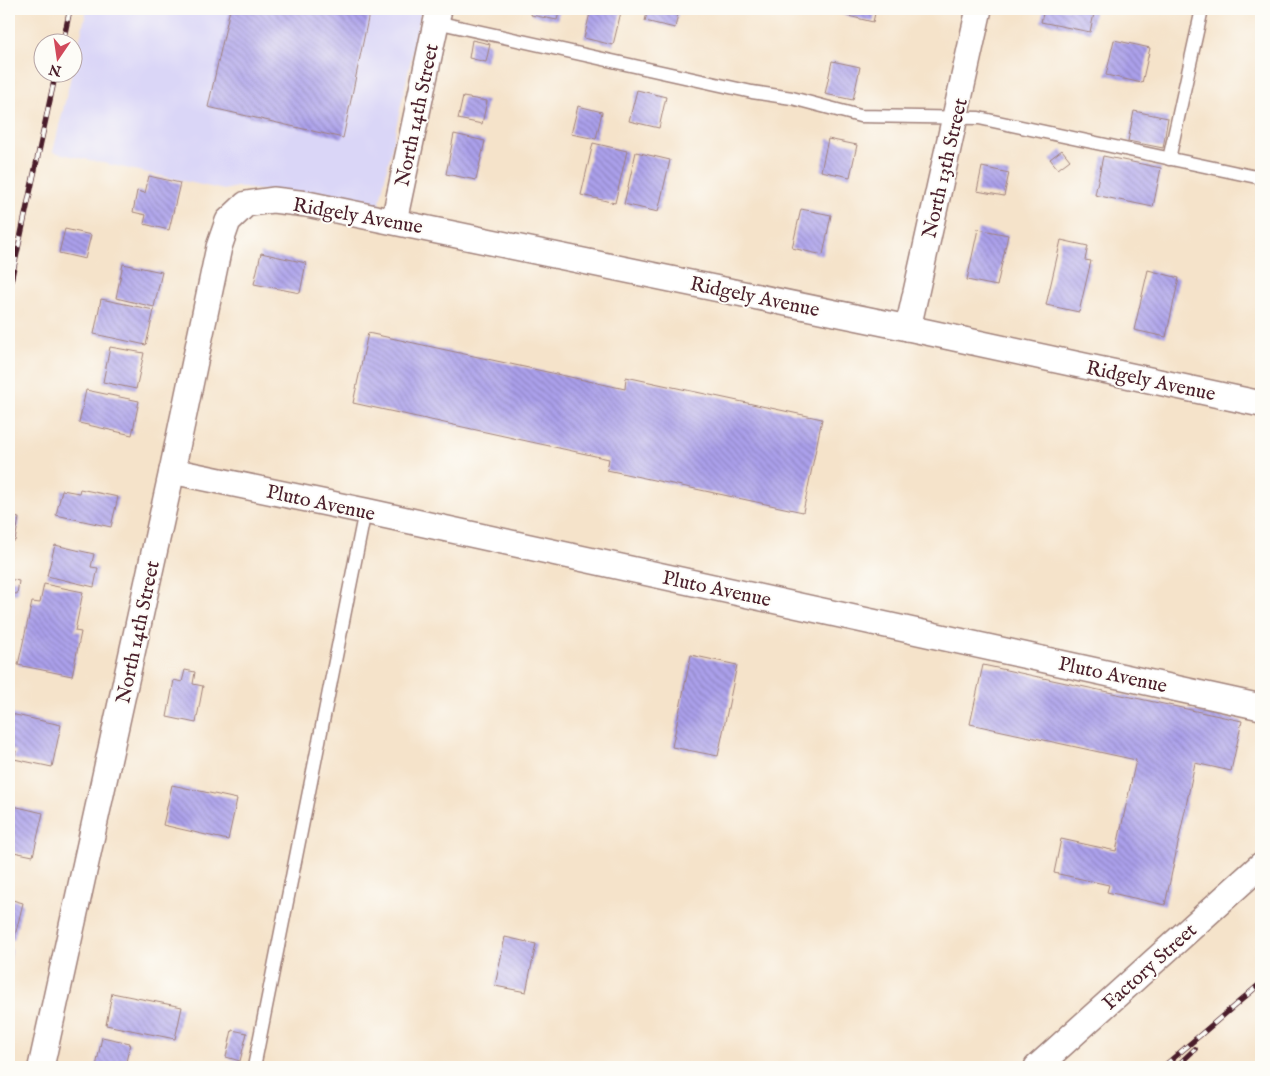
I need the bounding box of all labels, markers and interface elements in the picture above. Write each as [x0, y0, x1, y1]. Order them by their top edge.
north arrow [32, 32, 82, 82]
street label: North 14th Street [390, 41, 445, 189]
text: N [47, 60, 64, 80]
street label: North 13th Street [917, 96, 974, 241]
street label: Ridgely Avenue [291, 193, 425, 240]
street label: Ridgely Avenue [688, 272, 822, 323]
street label: Ridgely Avenue [1084, 356, 1218, 407]
street label: Pluto Avenue [264, 480, 377, 527]
street label: North 14th Street [111, 558, 166, 706]
street label: Pluto Avenue [660, 566, 773, 613]
street label: Pluto Avenue [1056, 652, 1169, 699]
street label: Factory Street [1098, 918, 1202, 1016]

